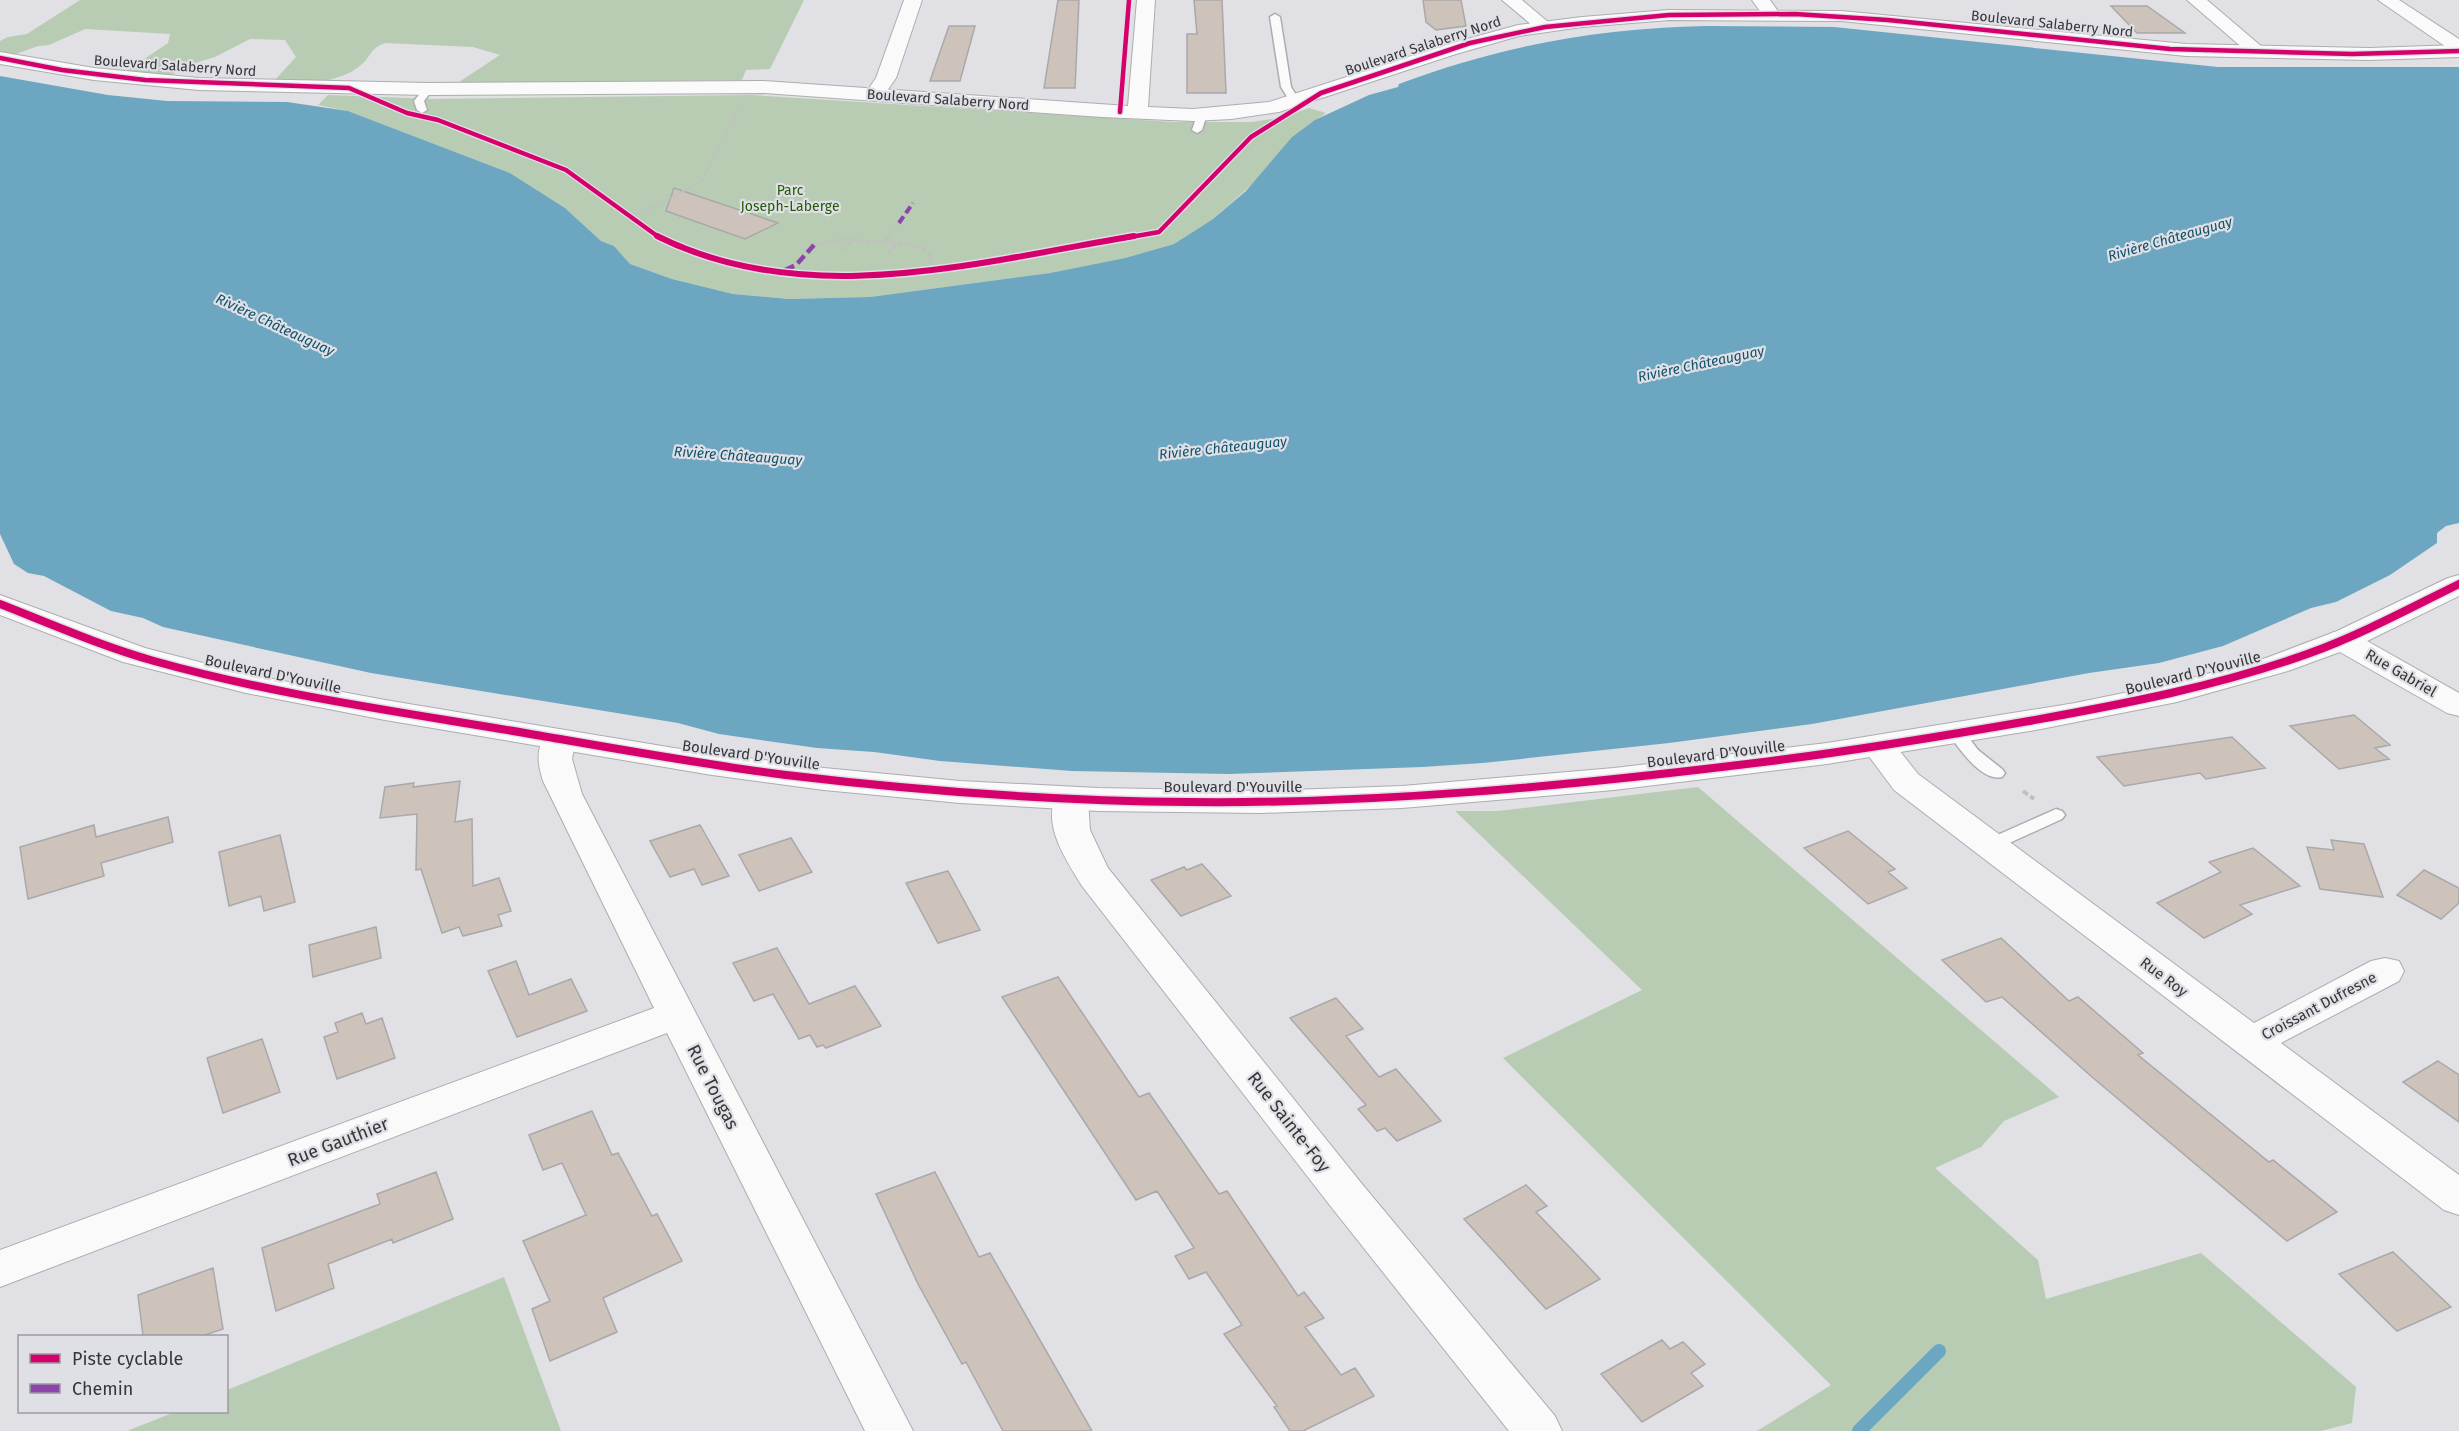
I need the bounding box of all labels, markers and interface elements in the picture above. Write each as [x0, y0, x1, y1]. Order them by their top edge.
street label: Boulevard Salaberry Nord [1970, 7, 2134, 41]
street label: Boulevard Salaberry Nord [1343, 13, 1503, 79]
street label: Boulevard Salaberry Nord [93, 52, 257, 80]
street label: Boulevard Salaberry Nord [866, 86, 1030, 114]
park label: Parc Joseph-Laberge [740, 182, 840, 215]
water label: Rivière Châteauguay [2106, 213, 2235, 265]
water label: Rivière Châteauguay [213, 290, 338, 360]
water label: Rivière Châteauguay [1636, 342, 1767, 386]
water label: Rivière Châteauguay [1158, 433, 1289, 463]
water label: Rivière Châteauguay [673, 443, 804, 469]
street label: Rue Gabriel [2362, 645, 2440, 701]
street label: Boulevard D'Youville [2123, 647, 2263, 699]
street label: Boulevard D'Youville [203, 651, 343, 697]
street label: Boulevard D'Youville [681, 736, 821, 774]
street label: Boulevard D'Youville [1646, 737, 1786, 771]
street label: Boulevard D'Youville [1163, 778, 1303, 796]
street label: Rue Roy [2137, 953, 2192, 1001]
street label: Croissant Dufresne [2259, 968, 2379, 1044]
street label: Rue Tougas [682, 1041, 744, 1133]
street label: Rue Sainte-Foy [1243, 1067, 1335, 1177]
street label: Rue Gauthier [284, 1113, 392, 1171]
legend [18, 1335, 228, 1413]
text: Piste cyclable [72, 1348, 183, 1370]
text: Chemin [72, 1378, 133, 1400]

